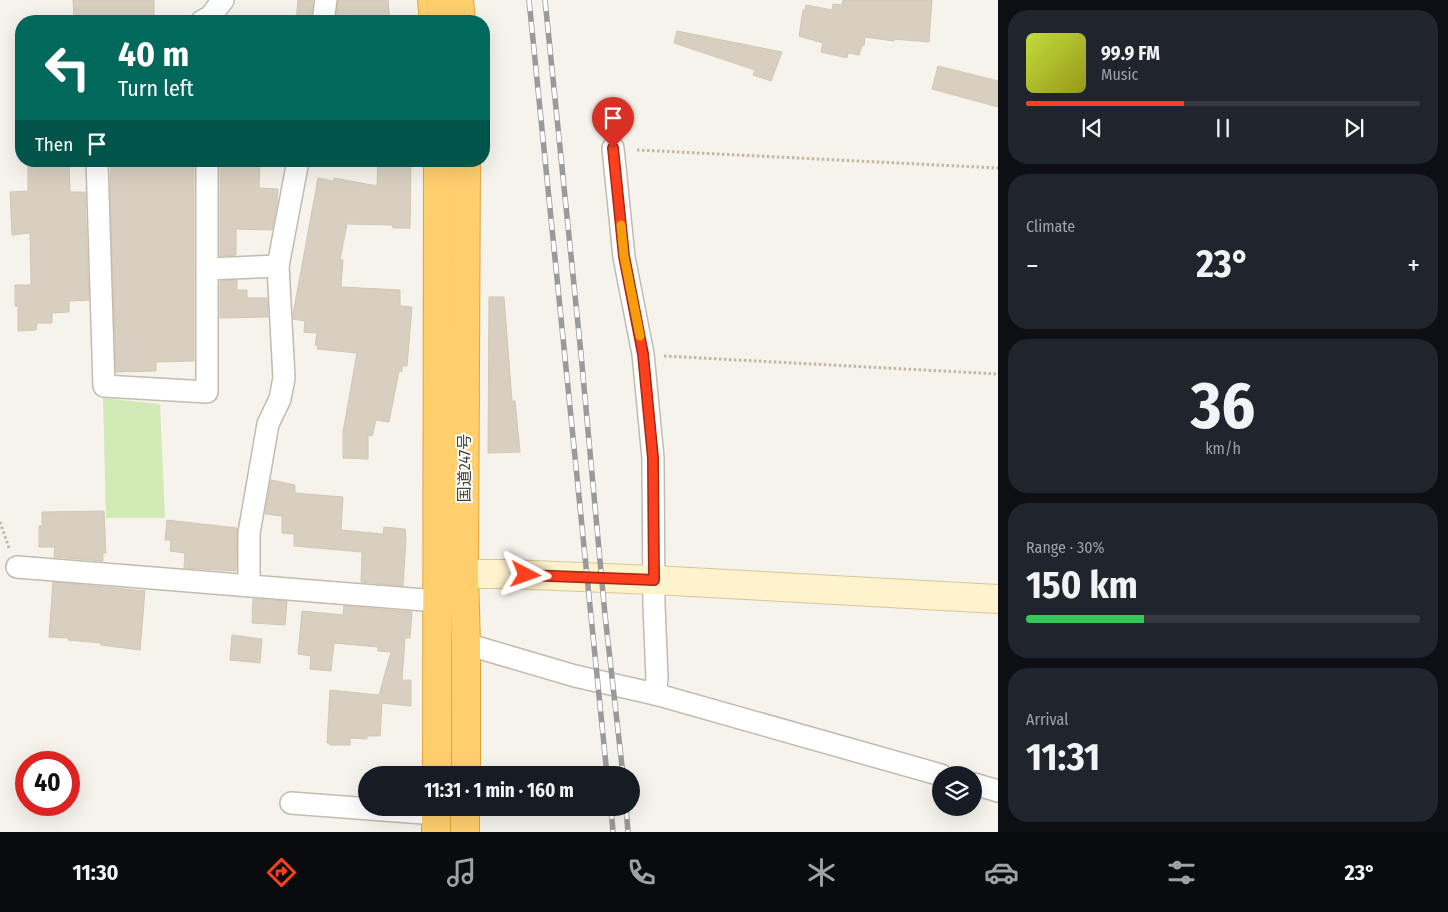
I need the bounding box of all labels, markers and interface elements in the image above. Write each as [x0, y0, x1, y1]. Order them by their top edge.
text: 40 m [118, 33, 189, 75]
icon: left [35, 35, 100, 100]
text: 99.9 FM [1101, 42, 1160, 65]
text: Music [1101, 65, 1138, 84]
text: Turn left [118, 75, 194, 102]
pin [592, 97, 634, 148]
icon: arrive [599, 104, 627, 132]
icon: previous [1078, 114, 1106, 142]
icon: pause [1209, 114, 1237, 142]
icon: next [1340, 114, 1368, 142]
icon: arrive [83, 130, 111, 158]
text: Then [35, 133, 73, 156]
text: Climate [1026, 217, 1075, 236]
text: 23° [1196, 241, 1250, 287]
text: − [1026, 249, 1039, 282]
text: + [1407, 249, 1420, 282]
text: 36 [1191, 367, 1255, 445]
street label: 国道247号 [455, 434, 474, 502]
text: km/h [1205, 439, 1241, 458]
text: Range · 30% [1026, 538, 1104, 557]
position arrow [499, 548, 551, 600]
text: 150 km [1026, 562, 1138, 608]
text: Arrival [1026, 710, 1068, 729]
text: 11:31 [1026, 734, 1100, 780]
speed limit sign: 40 [15, 751, 80, 816]
map controls [932, 766, 982, 816]
button: layers [932, 766, 982, 816]
text: 11:31 · 1 min · 160 m [424, 779, 574, 802]
icon: directions [264, 855, 299, 890]
icon: music [444, 855, 479, 890]
icon: phone [624, 855, 659, 890]
icon: climate [804, 855, 839, 890]
icon: car [984, 855, 1019, 890]
icon: filters [1164, 855, 1199, 890]
text: 11:30 [73, 859, 119, 886]
text: 23° [1344, 859, 1375, 886]

